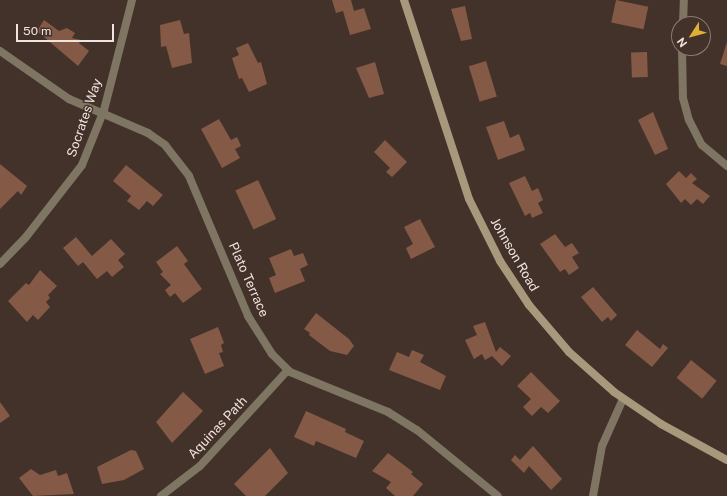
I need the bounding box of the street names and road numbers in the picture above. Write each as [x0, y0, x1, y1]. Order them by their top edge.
street label: Socrates Way [64, 76, 106, 160]
street label: Johnson Road [487, 215, 541, 295]
street label: Plato Terrace [225, 240, 271, 320]
street label: Aquinas Path [185, 394, 251, 462]

